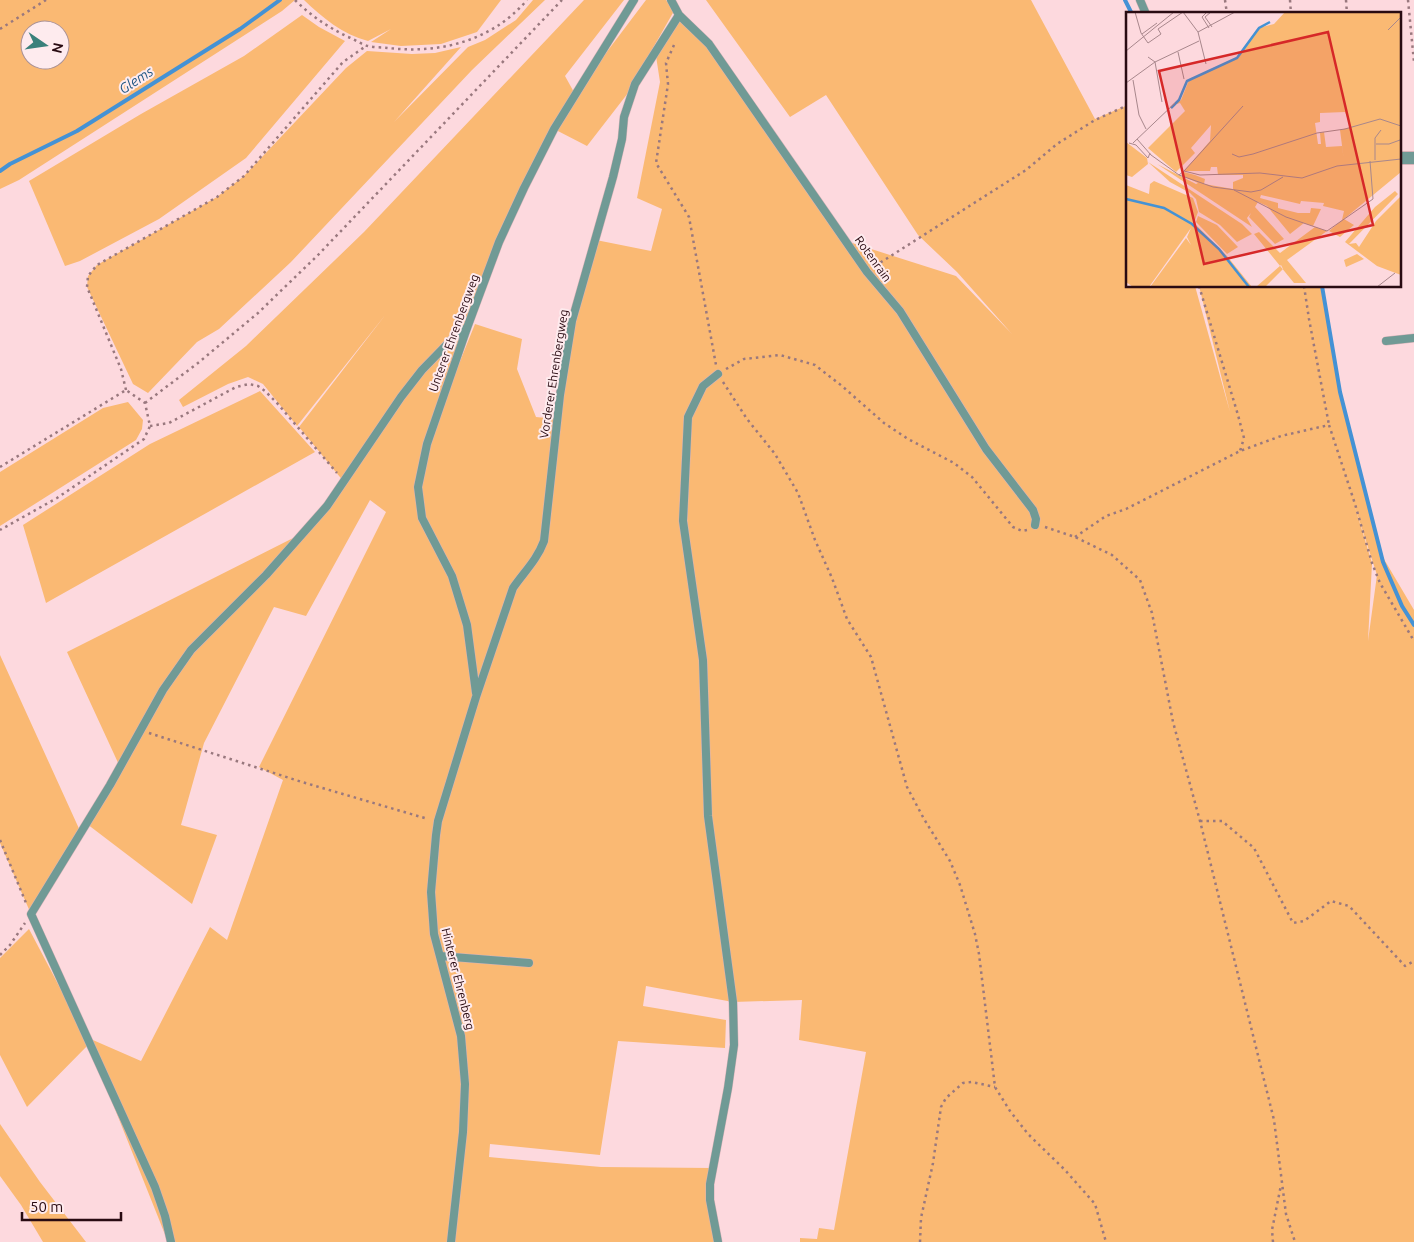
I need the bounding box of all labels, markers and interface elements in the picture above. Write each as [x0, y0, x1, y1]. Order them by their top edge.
inset map [1126, 12, 1402, 288]
north arrow [20, 20, 70, 70]
text: N [49, 41, 67, 55]
water label: Glems [116, 63, 156, 97]
street label: Rotenrain [853, 233, 894, 284]
street label: Unterer Ehrenbergweg [426, 272, 481, 393]
street label: Vorderer Ehrenbergweg [537, 309, 570, 439]
street label: Hinterer Ehrenberg [440, 927, 477, 1031]
scale bar [22, 1190, 121, 1222]
text: 50 m [30, 1198, 63, 1215]

